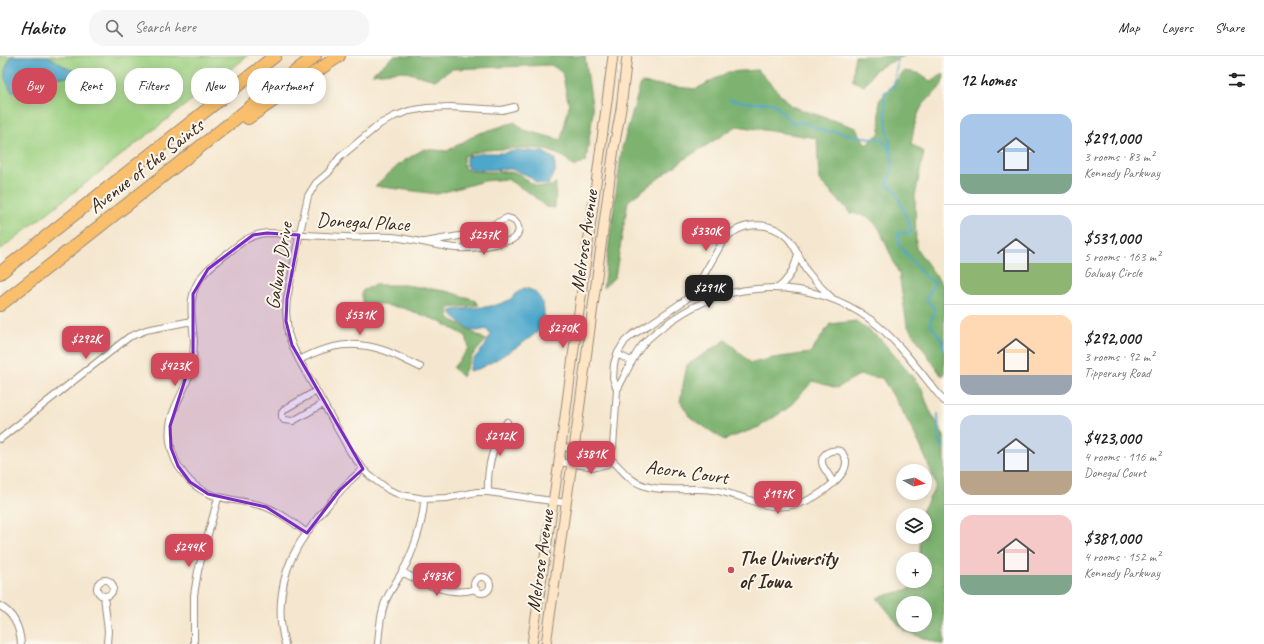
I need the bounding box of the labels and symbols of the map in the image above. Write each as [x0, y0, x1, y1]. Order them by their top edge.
street label: Avenue of the Saints [83, 112, 210, 219]
street label: Melrose Avenue [564, 187, 604, 294]
street label: Donegal Place [316, 207, 412, 237]
pin: $330K [678, 218, 734, 252]
street label: Galway Drive [260, 219, 298, 311]
pin: $257K [456, 222, 512, 256]
pin: $291K [681, 275, 737, 309]
pin: $531K [332, 302, 388, 336]
pin: $270K [535, 315, 591, 349]
pin: $292K [58, 326, 114, 360]
pin: $423K [147, 353, 203, 387]
pin: $212K [472, 423, 528, 457]
pin: $381K [563, 441, 619, 475]
street label: Acorn Court [644, 454, 732, 490]
north arrow [896, 464, 932, 500]
pin: $197K [750, 481, 806, 515]
street label: Melrose Avenue [520, 507, 560, 614]
pin: $244K [161, 534, 217, 568]
place label: The University of Iowa [739, 546, 839, 594]
pin: $483K [409, 563, 465, 597]
marker: The University of Iowa [726, 565, 736, 575]

